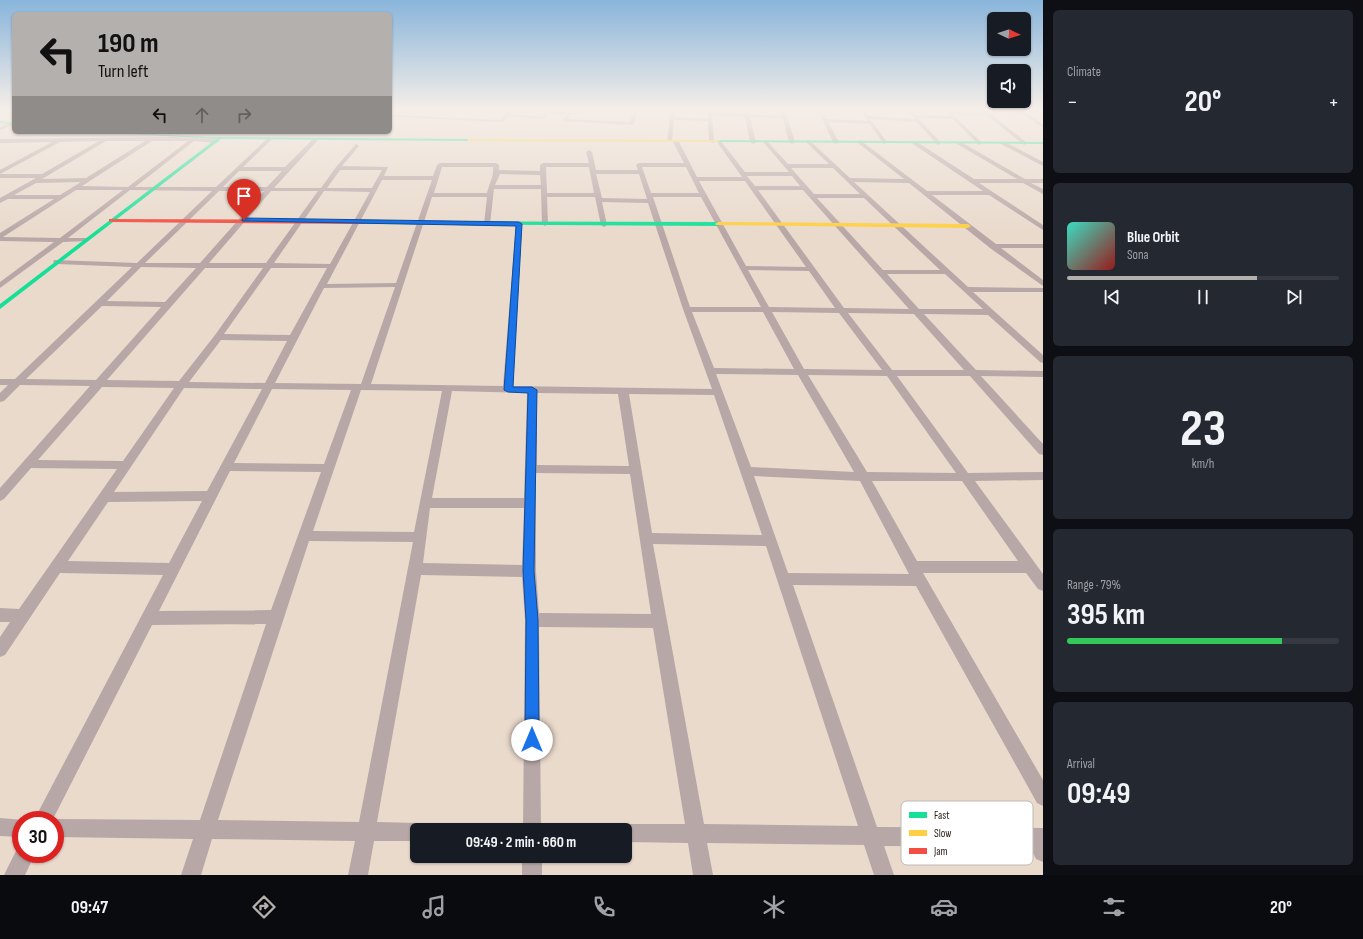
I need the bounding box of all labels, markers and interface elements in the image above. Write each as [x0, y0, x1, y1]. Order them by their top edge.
north arrow [987, 12, 1031, 56]
map controls [987, 12, 1031, 108]
text: 190 m [98, 27, 159, 60]
icon: left [32, 28, 84, 80]
text: Turn left [98, 61, 149, 82]
button: sound [987, 64, 1031, 108]
text: Climate [1067, 64, 1101, 80]
text: 20° [1185, 84, 1221, 120]
text: − [1067, 89, 1078, 116]
text: + [1328, 89, 1339, 116]
icon: left [149, 104, 171, 126]
icon: ahead [191, 104, 213, 126]
icon: right [233, 104, 255, 126]
pin [227, 179, 261, 220]
icon: arrive [233, 185, 255, 207]
text: Blue Orbit [1127, 228, 1179, 247]
text: Sona [1127, 247, 1149, 263]
icon: previous [1101, 286, 1123, 308]
icon: pause [1192, 286, 1214, 308]
icon: next [1283, 286, 1305, 308]
text: 23 [1180, 398, 1226, 461]
text: km/h [1192, 456, 1214, 472]
text: Range · 79% [1067, 577, 1121, 593]
text: 395 km [1067, 597, 1145, 633]
position arrow [511, 719, 553, 761]
text: Arrival [1067, 756, 1095, 772]
text: 09:49 [1067, 776, 1130, 812]
legend [901, 801, 1033, 865]
text: Fast [934, 809, 950, 822]
speed limit sign: 30 [12, 811, 64, 863]
text: Slow [934, 827, 951, 840]
text: 09:49 · 2 min · 660 m [466, 833, 576, 852]
text: Jam [933, 845, 948, 858]
icon: directions [250, 893, 278, 921]
icon: music [420, 893, 448, 921]
icon: phone [590, 893, 618, 921]
icon: climate [760, 893, 788, 921]
icon: car [930, 893, 958, 921]
icon: filters [1100, 893, 1128, 921]
text: 09:47 [71, 897, 108, 918]
text: 20° [1270, 897, 1292, 918]

